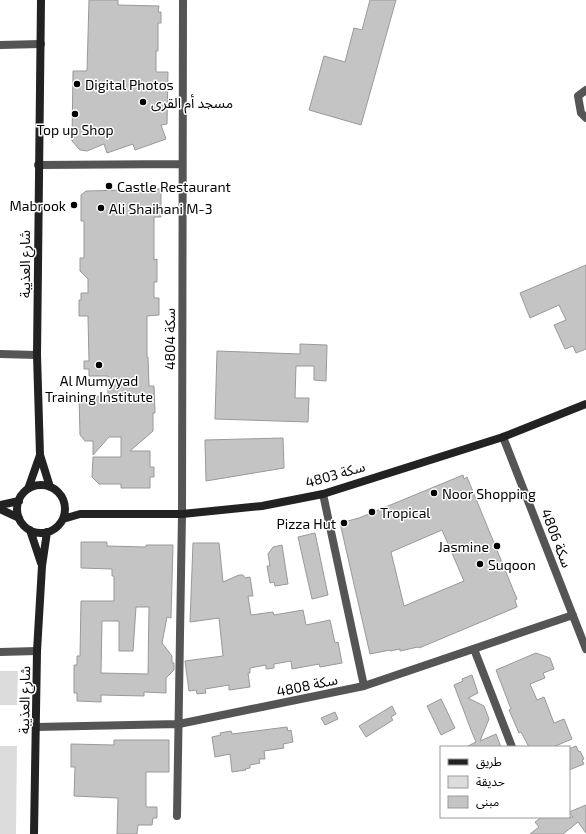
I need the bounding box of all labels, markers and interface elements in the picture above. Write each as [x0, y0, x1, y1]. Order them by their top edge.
place label: Digital Photos [85, 76, 174, 93]
marker: Digital Photos [72, 79, 82, 89]
place label: مسجد أم القرى [151, 94, 233, 114]
marker: مسجد أم القرى [138, 97, 148, 107]
marker: Top up Shop [70, 109, 80, 119]
place label: Top up Shop [36, 121, 114, 138]
place label: Castle Restaurant [117, 178, 231, 195]
marker: Castle Restaurant [104, 181, 114, 191]
place label: Mabrook [10, 197, 66, 214]
marker: Mabrook [69, 200, 79, 210]
place label: Ali Shaihani M-3 [109, 200, 212, 217]
marker: Ali Shaihani M-3 [96, 203, 106, 213]
street label: شارع العذيبة [16, 230, 36, 298]
street label: سكة 4804 [161, 308, 178, 370]
marker: Al Mumyyad Training Institute [94, 360, 104, 370]
place label: Al Mumyyad Training Institute [45, 372, 153, 405]
street label: سكة 4803 [303, 457, 367, 491]
place label: Noor Shopping [442, 485, 536, 502]
marker: Noor Shopping [429, 488, 439, 498]
place label: Tropical [380, 504, 431, 521]
street label: سكة 4806 [538, 506, 576, 570]
marker: Tropical [367, 507, 377, 517]
place label: Pizza Hut [277, 515, 336, 532]
marker: Pizza Hut [339, 518, 349, 528]
place label: Jasmine [438, 538, 489, 555]
marker: Jasmine [492, 541, 502, 551]
place label: Suqoon [488, 556, 536, 573]
marker: Suqoon [475, 559, 485, 569]
street label: شارع العذيبة [15, 666, 36, 734]
street label: سكة 4808 [275, 670, 339, 700]
legend [440, 746, 570, 818]
text: طريق [476, 754, 502, 770]
text: حديقة [476, 774, 505, 789]
text: مبنى [476, 794, 499, 809]

